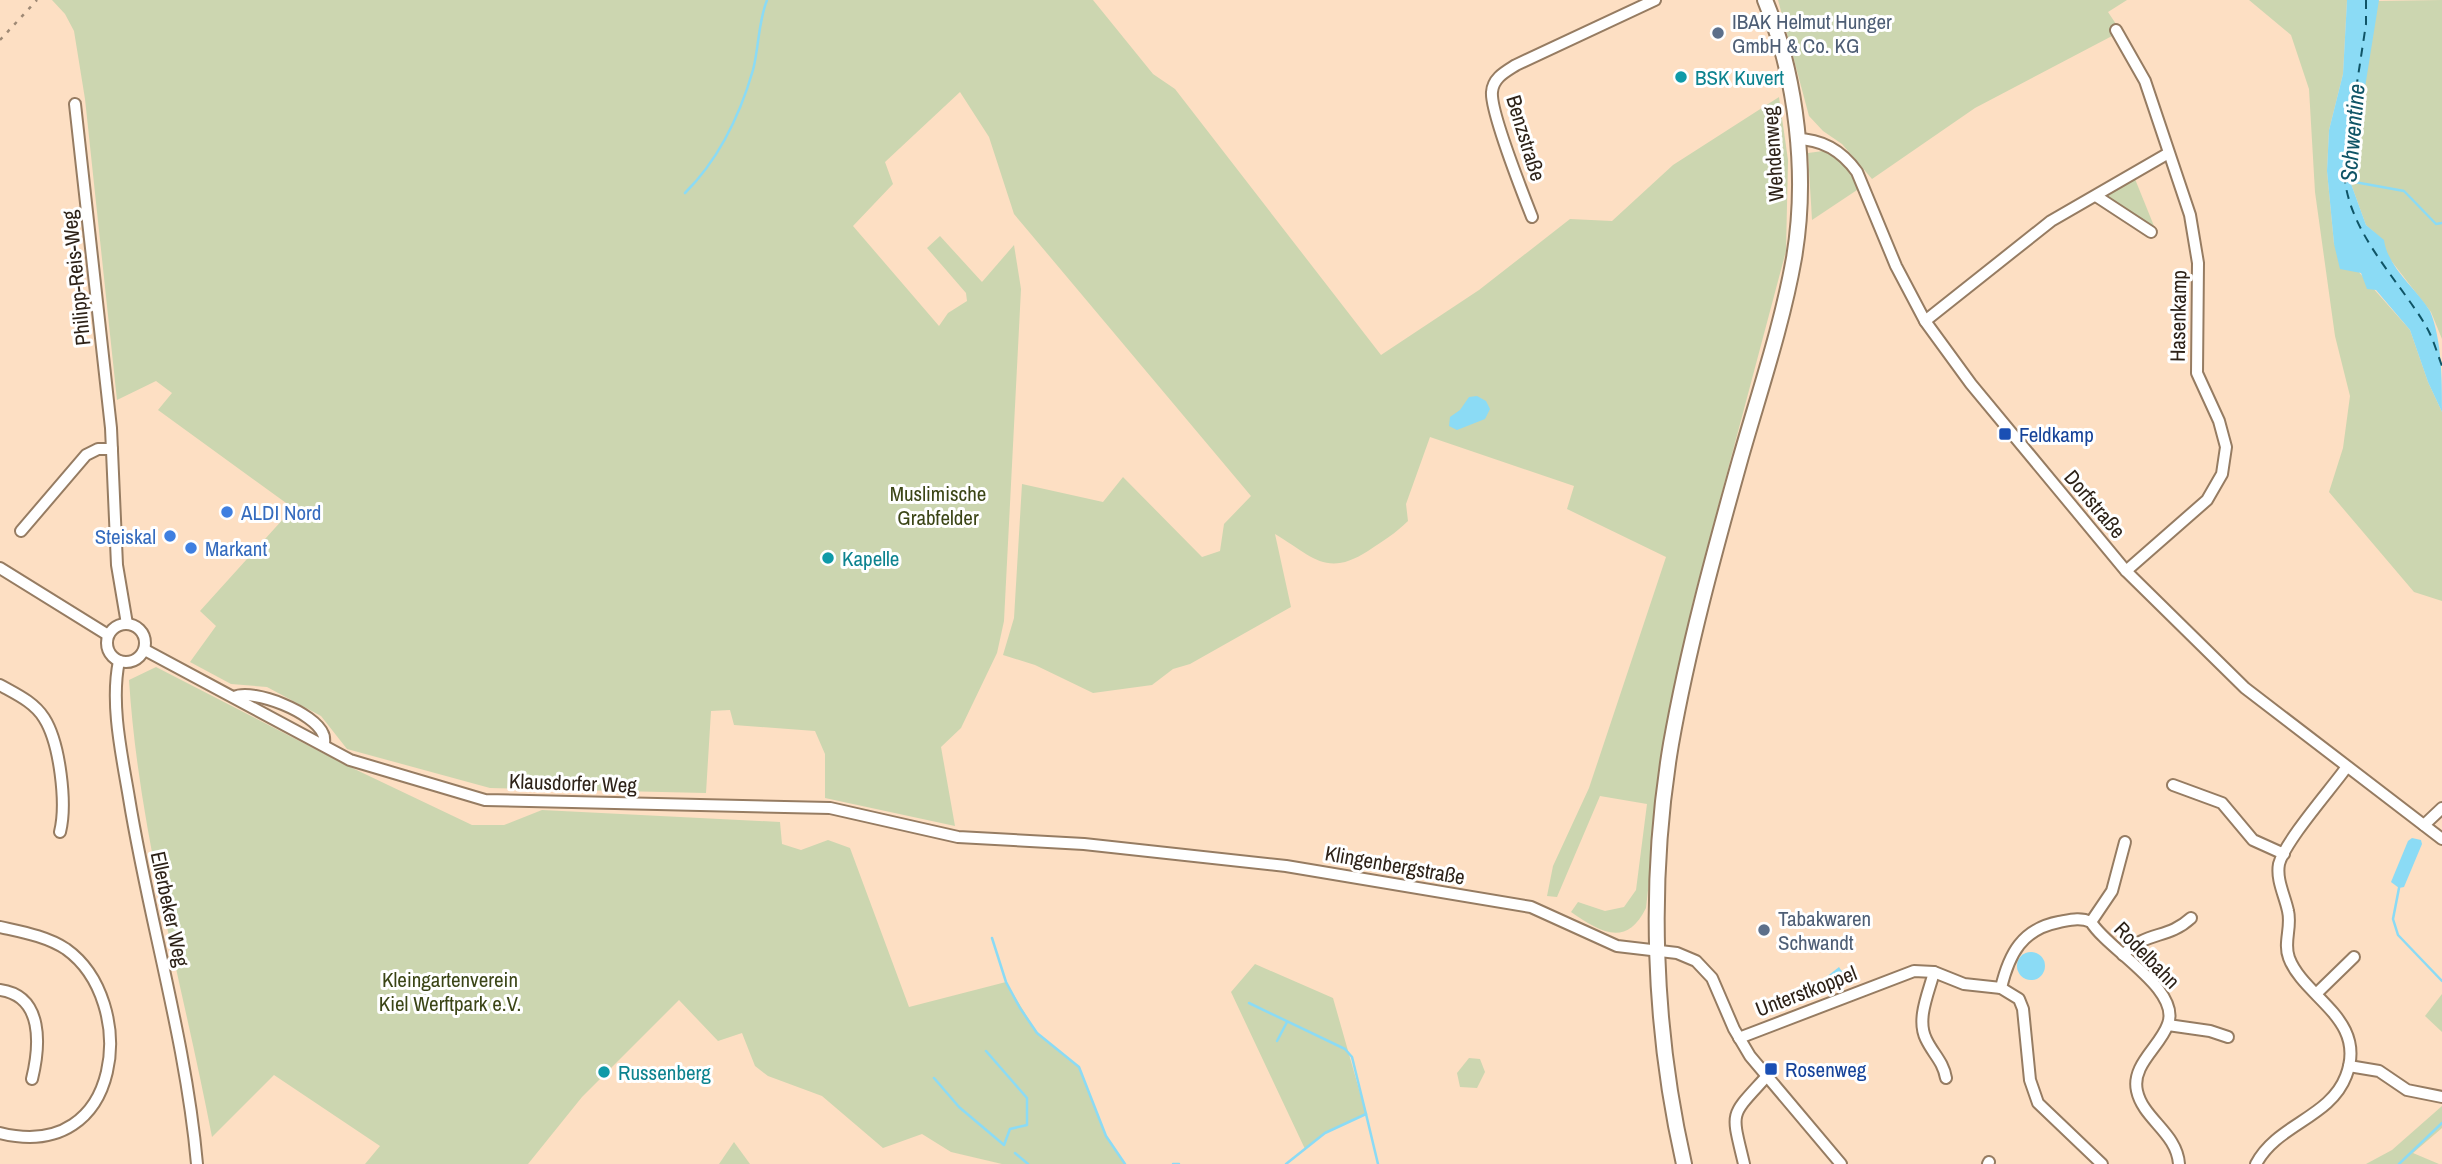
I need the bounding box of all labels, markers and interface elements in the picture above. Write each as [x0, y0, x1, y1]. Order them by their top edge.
place label: IBAK Helmut Hunger GmbH & Co. KG [1732, 7, 1892, 60]
marker: IBAK Helmut Hunger GmbH & Co. KG [1710, 25, 1726, 41]
place label: BSK Kuvert [1695, 63, 1784, 92]
marker: BSK Kuvert [1673, 69, 1689, 85]
water label: Schwentine [2332, 83, 2372, 183]
street label: Benzstraße [1499, 92, 1553, 184]
street label: Wehdenweg [1755, 105, 1791, 203]
street label: Philipp-Reis-Weg [54, 209, 98, 347]
street label: Hasenkamp [2163, 270, 2193, 362]
place label: Feldkamp [2019, 420, 2094, 449]
marker: Feldkamp [1997, 426, 2013, 442]
street label: Dorfstraße [2058, 464, 2132, 544]
park label: Muslimische Grabfelder [890, 479, 986, 532]
place label: ALDI Nord [240, 498, 321, 527]
marker: ALDI Nord [219, 504, 235, 520]
place label: Steiskal [95, 522, 156, 551]
marker: Steiskal [162, 528, 178, 544]
place label: Markant [205, 534, 267, 563]
marker: Markant [183, 540, 199, 556]
place label: Kapelle [842, 544, 899, 573]
marker: Kapelle [820, 550, 836, 566]
street label: Klausdorfer Weg [509, 766, 638, 800]
street label: Klingenbergstraße [1323, 838, 1467, 892]
street label: Ellerbeker Weg [144, 849, 196, 970]
place label: Tabakwaren Schwandt [1778, 904, 1871, 957]
street label: Rodelbahn [2108, 915, 2186, 995]
marker: Tabakwaren Schwandt [1756, 922, 1772, 938]
street label: Unterstkoppel [1751, 958, 1861, 1024]
park label: Kleingartenverein Kiel Werftpark e.V. [379, 965, 521, 1018]
place label: Rosenweg [1785, 1055, 1867, 1084]
place label: Russenberg [618, 1058, 711, 1087]
marker: Rosenweg [1763, 1061, 1779, 1077]
marker: Russenberg [596, 1064, 612, 1080]

